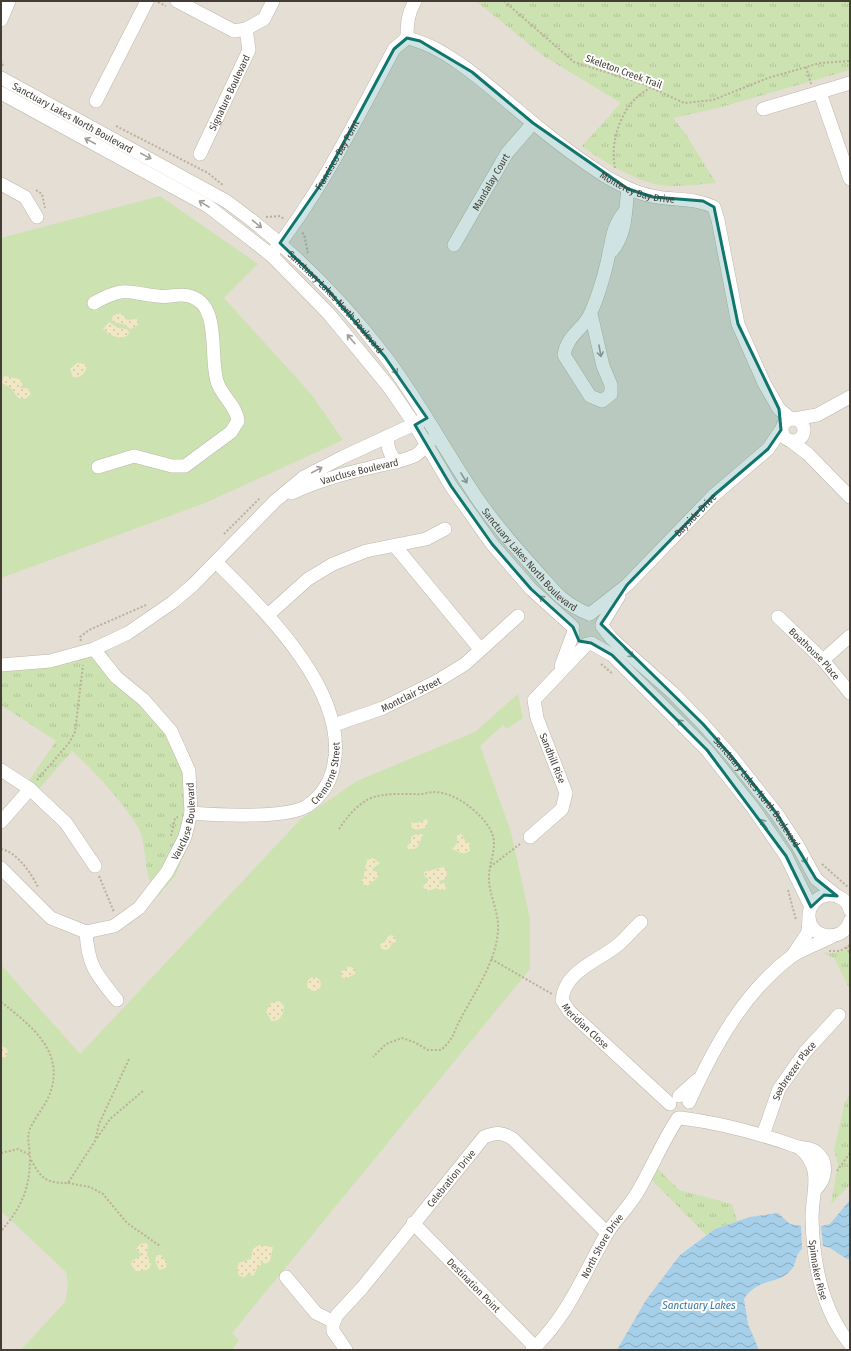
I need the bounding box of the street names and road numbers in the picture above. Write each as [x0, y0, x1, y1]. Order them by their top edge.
street label: Signature Boulevard [207, 53, 253, 133]
street label: Skeleton Creek Trail [584, 53, 664, 91]
street label: Sanctuary Lakes North Boulevard [10, 80, 135, 156]
street label: Francisco Bay Point [313, 118, 363, 192]
street label: Mandalay Court [470, 151, 513, 213]
street label: Monterey Bay Drive [597, 169, 675, 206]
street label: Sanctuary Lakes North Boulevard [285, 249, 386, 356]
street label: Vaucluse Boulevard [319, 456, 400, 488]
street label: Bayside Drive [672, 491, 719, 539]
street label: Sanctuary Lakes North Boulevard [479, 506, 579, 614]
street label: Boathouse Place [786, 626, 842, 683]
street label: Montclair Street [379, 675, 444, 715]
street label: Sandhill Rise [537, 732, 568, 785]
street label: Sanctuary Lakes North Boulevard [710, 735, 802, 850]
street label: Cremorne Street [309, 741, 343, 807]
street label: Vaucluse Boulevard [169, 782, 198, 862]
street label: Meridian Close [559, 1001, 611, 1052]
street label: Seabreezer Place [771, 1039, 819, 1102]
street label: Celebration Drive [425, 1147, 479, 1210]
street label: North Shore Drive [579, 1212, 626, 1281]
street label: Spinnaker Rise [806, 1239, 830, 1302]
street label: Destination Point [444, 1256, 503, 1316]

